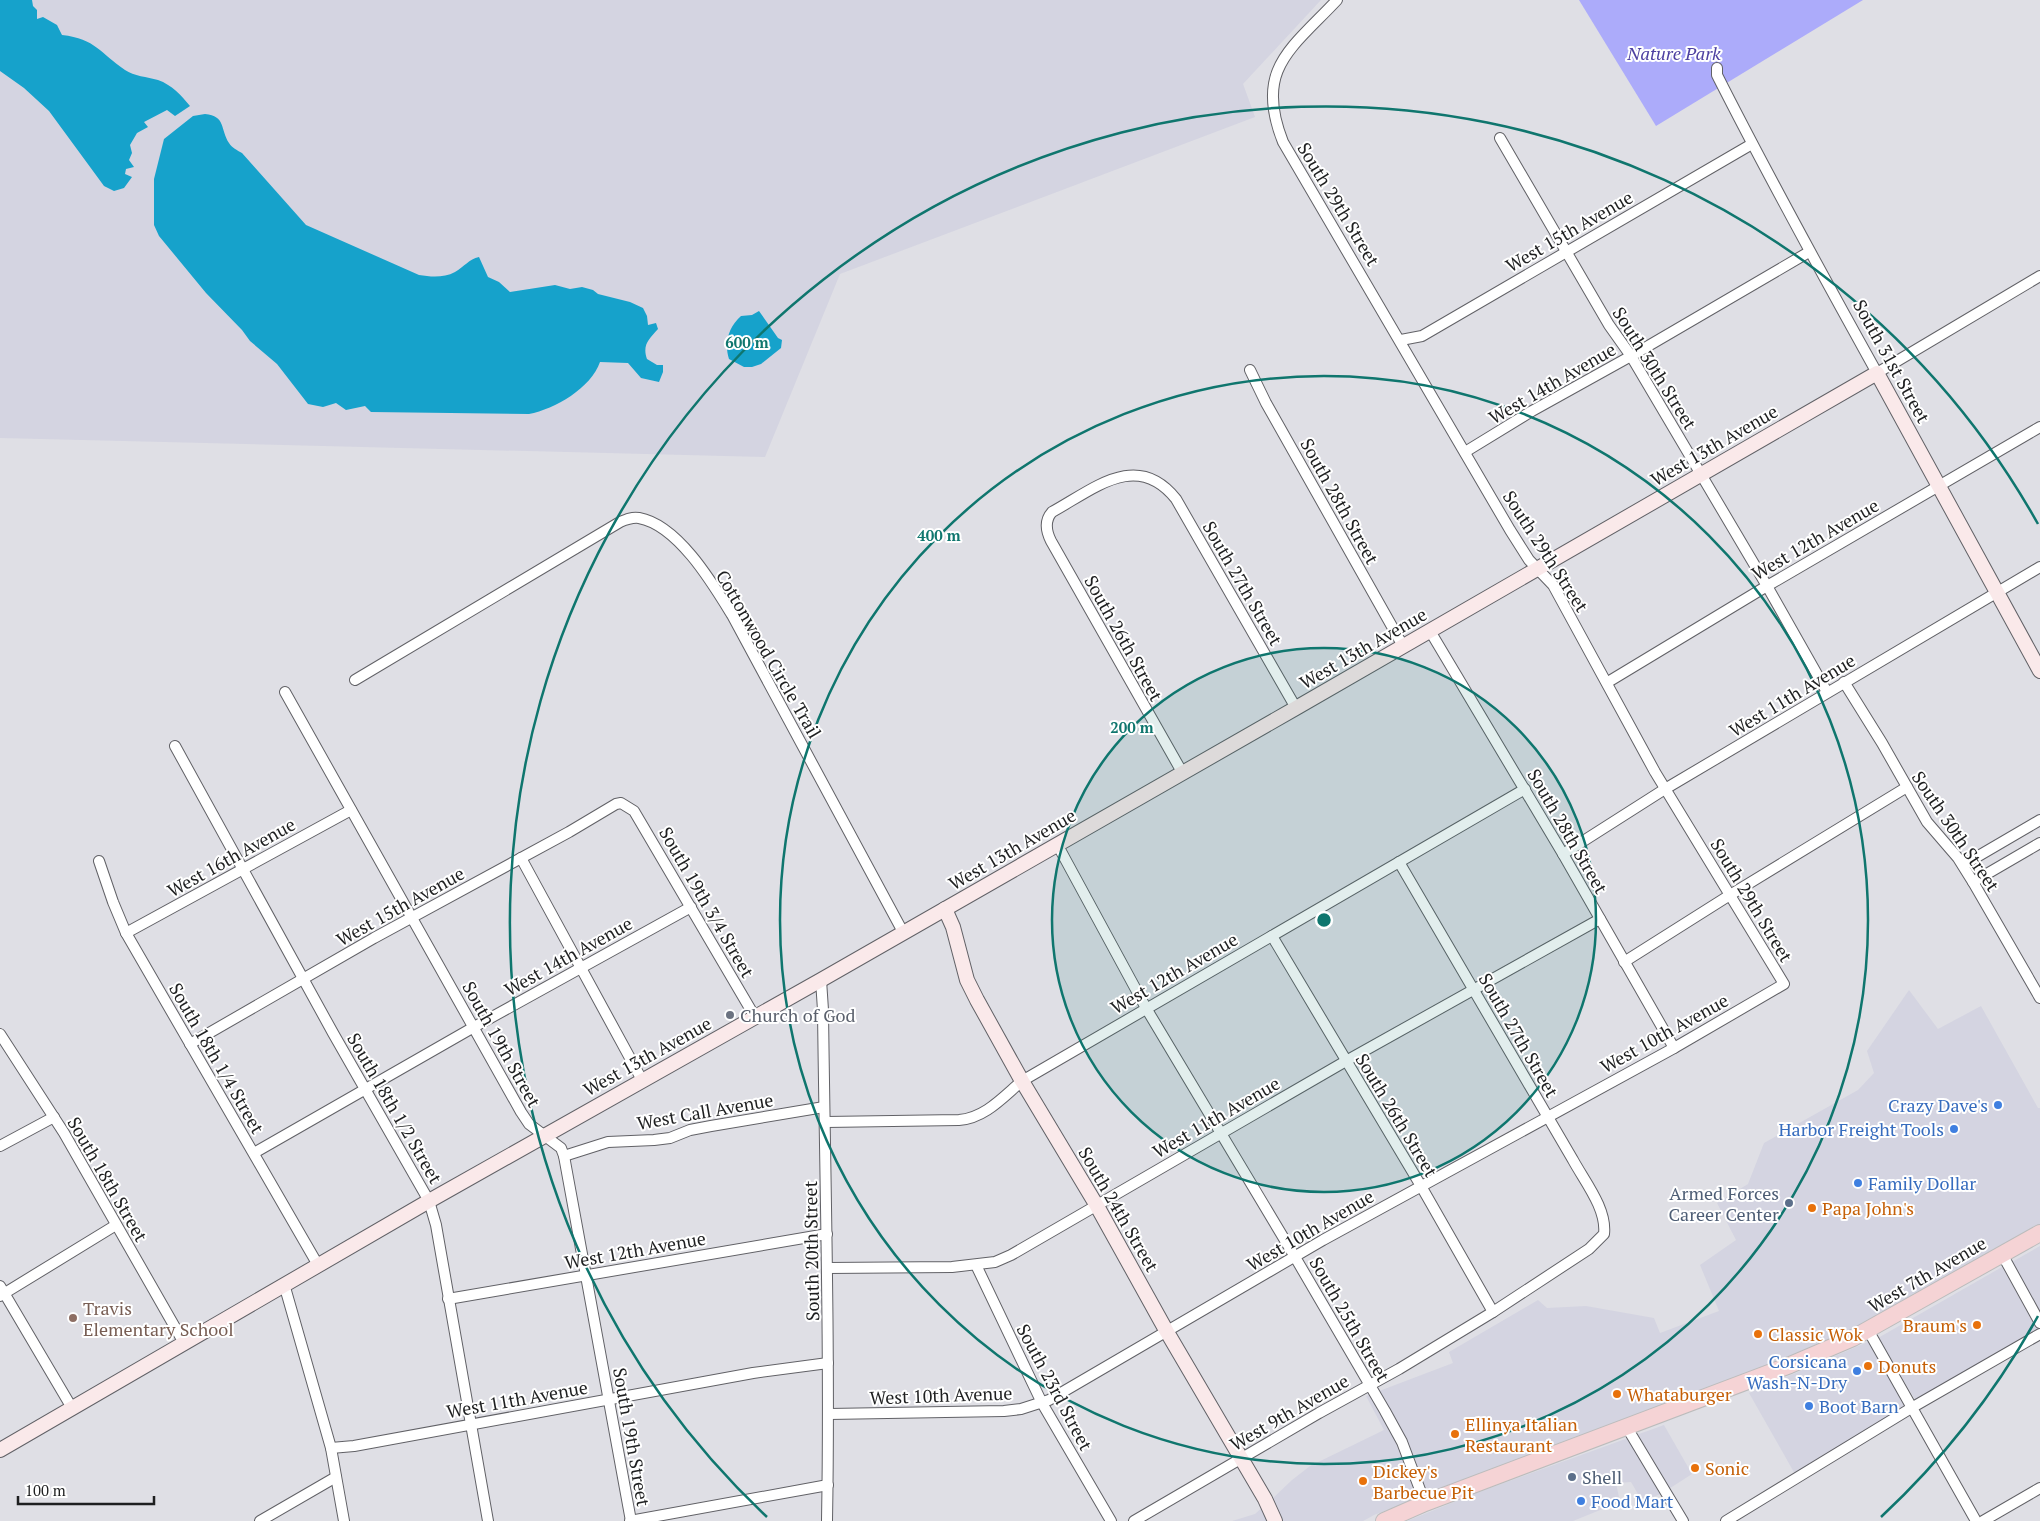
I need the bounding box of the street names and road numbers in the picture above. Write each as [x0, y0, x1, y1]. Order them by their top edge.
street label: South 29th Street [1293, 138, 1386, 271]
street label: West 15th Avenue [1501, 185, 1637, 277]
street label: South 31st Street [1848, 295, 1936, 427]
street label: South 30th Street [1608, 302, 1703, 434]
street label: West 14th Avenue [1484, 337, 1620, 429]
street label: West 13th Avenue [1646, 399, 1782, 491]
street label: South 28th Street [1295, 434, 1385, 568]
street label: South 29th Street [1498, 486, 1594, 617]
street label: West 12th Avenue [1747, 493, 1883, 585]
street label: South 27th Street [1198, 517, 1288, 650]
street label: Cottonwood Circle Trail [711, 565, 827, 743]
street label: South 26th Street [1079, 571, 1169, 705]
street label: West 13th Avenue [1295, 602, 1431, 694]
street label: West 11th Avenue [1725, 648, 1859, 742]
street label: South 28th Street [1523, 764, 1614, 898]
street label: South 30th Street [1907, 766, 2005, 896]
street label: West 13th Avenue [944, 803, 1080, 895]
street label: West 16th Avenue [163, 812, 299, 902]
street label: South 19th 3/4 Street [654, 822, 760, 982]
street label: South 29th Street [1706, 834, 1799, 967]
street label: West 15th Avenue [332, 861, 468, 951]
street label: West 14th Avenue [500, 911, 636, 1001]
street label: West 12th Avenue [1106, 927, 1242, 1019]
street label: South 27th Street [1474, 969, 1564, 1102]
street label: South 19th Street [457, 977, 547, 1111]
street label: South 18th 1/4 Street [164, 978, 270, 1138]
street label: West 10th Avenue [1596, 988, 1732, 1078]
street label: West 13th Avenue [579, 1011, 715, 1101]
street label: South 18th 1/2 Street [342, 1028, 448, 1188]
street label: South 26th Street [1351, 1049, 1444, 1182]
street label: West 11th Avenue [1148, 1071, 1284, 1163]
street label: West Call Avenue [635, 1087, 775, 1135]
street label: South 18th Street [63, 1112, 154, 1246]
street label: South 24th Street [1074, 1142, 1165, 1276]
street label: South 20th Street [798, 1180, 824, 1321]
street label: West 10th Avenue [1242, 1184, 1378, 1276]
street label: West 12th Avenue [563, 1226, 707, 1274]
street label: West 7th Avenue [1864, 1230, 1990, 1318]
street label: South 25th Street [1305, 1252, 1396, 1386]
street label: South 23rd Street [1012, 1320, 1099, 1455]
street label: South 19th Street [608, 1366, 656, 1509]
street label: West 9th Avenue [1225, 1368, 1353, 1456]
street label: West 11th Avenue [445, 1375, 589, 1423]
street label: West 10th Avenue [869, 1381, 1013, 1409]

